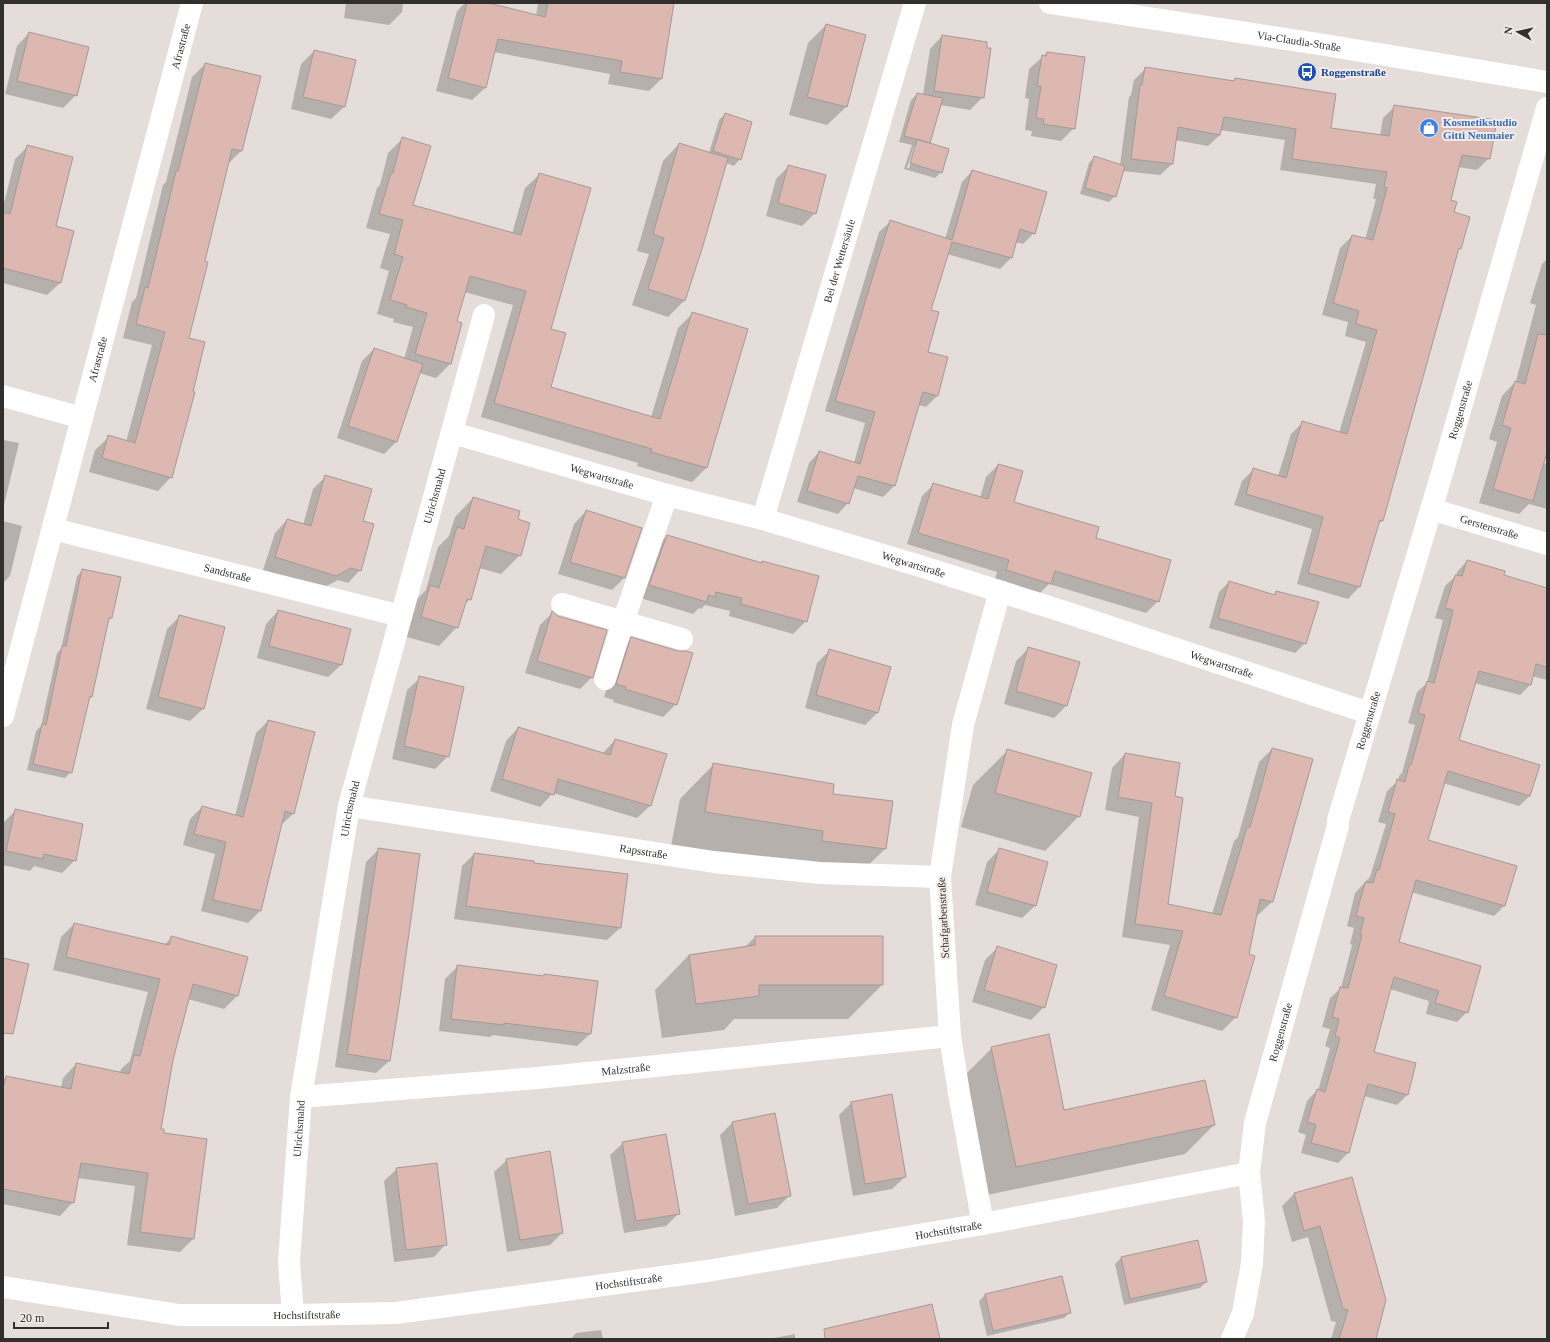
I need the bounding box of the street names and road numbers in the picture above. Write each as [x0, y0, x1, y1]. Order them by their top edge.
street label: Afrastraße [169, 22, 192, 70]
street label: Via-Claudia-Straße [1256, 29, 1342, 54]
street label: Bei der Wettersäule [821, 218, 857, 304]
street label: Afrastraße [86, 335, 109, 383]
street label: Roggenstraße [1446, 379, 1474, 441]
street label: Wegwartstraße [569, 461, 635, 491]
street label: Ulrichsmahd [421, 467, 448, 525]
street label: Gerstenstraße [1459, 512, 1520, 541]
street label: Wegwartstraße [880, 549, 947, 580]
street label: Sandstraße [203, 561, 253, 584]
street label: Wegwartstraße [1189, 648, 1255, 680]
street label: Roggenstraße [1353, 690, 1382, 751]
street label: Ulrichsmahd [338, 779, 362, 838]
street label: Rapsstraße [619, 842, 668, 861]
street label: Schafgarbenstraße [935, 877, 951, 959]
street label: Roggenstraße [1266, 1001, 1294, 1063]
street label: Malzstraße [601, 1061, 651, 1078]
street label: Ulrichsmahd [291, 1099, 307, 1157]
street label: Hochstiftstraße [914, 1218, 983, 1241]
street label: Hochstiftstraße [595, 1271, 663, 1292]
street label: Hochstiftstraße [273, 1308, 341, 1321]

